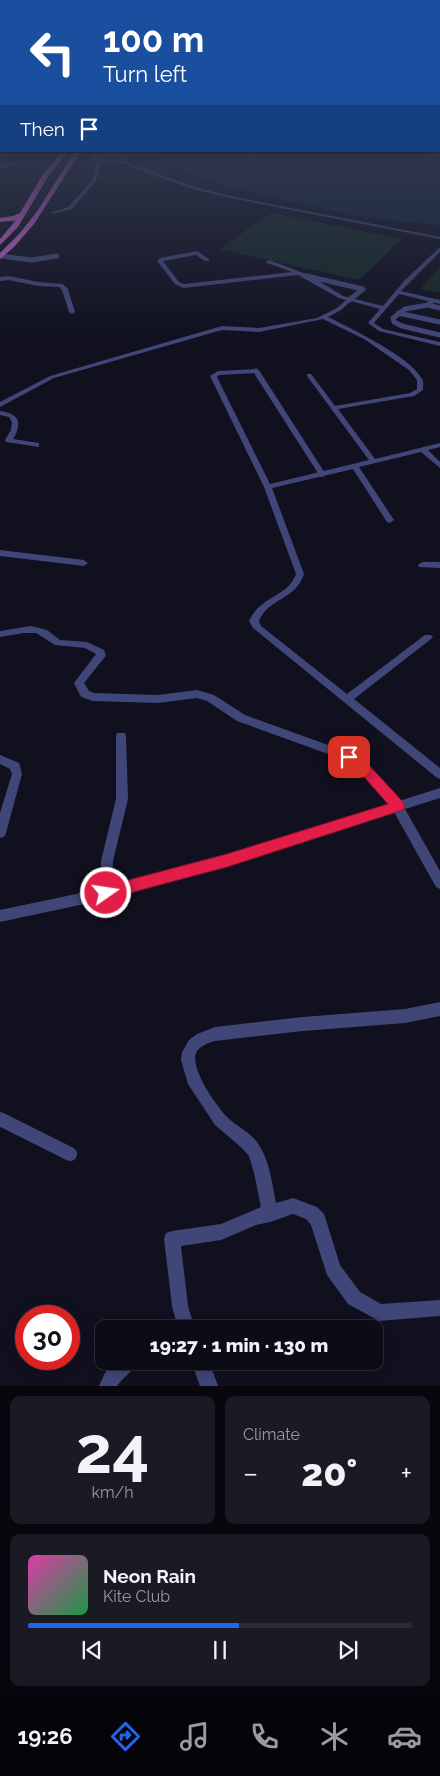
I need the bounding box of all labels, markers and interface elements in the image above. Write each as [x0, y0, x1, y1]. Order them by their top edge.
text: 100 m [103, 19, 204, 60]
icon: left [20, 20, 85, 85]
text: Turn left [103, 61, 187, 87]
icon: arrive [75, 115, 103, 143]
text: Then [20, 118, 65, 140]
pin [328, 736, 370, 778]
icon: arrive [335, 743, 363, 771]
position arrow [79, 866, 131, 918]
speed limit sign: 30 [15, 1305, 80, 1370]
text: 19:27 · 1 min · 130 m [150, 1334, 328, 1356]
text: 24 [76, 1412, 149, 1488]
text: Climate [243, 1425, 300, 1444]
text: 20° [301, 1450, 357, 1495]
text: − [243, 1457, 258, 1490]
text: + [400, 1457, 412, 1490]
text: km/h [91, 1483, 134, 1502]
text: Neon Rain [103, 1565, 196, 1587]
text: Kite Club [103, 1587, 170, 1606]
icon: previous [78, 1636, 106, 1664]
icon: pause [206, 1636, 234, 1664]
icon: next [334, 1636, 362, 1664]
icon: directions [108, 1719, 143, 1754]
icon: music [177, 1719, 212, 1754]
icon: phone [247, 1719, 282, 1754]
icon: climate [317, 1719, 352, 1754]
icon: car [387, 1719, 422, 1754]
text: 19:26 [17, 1723, 73, 1749]

